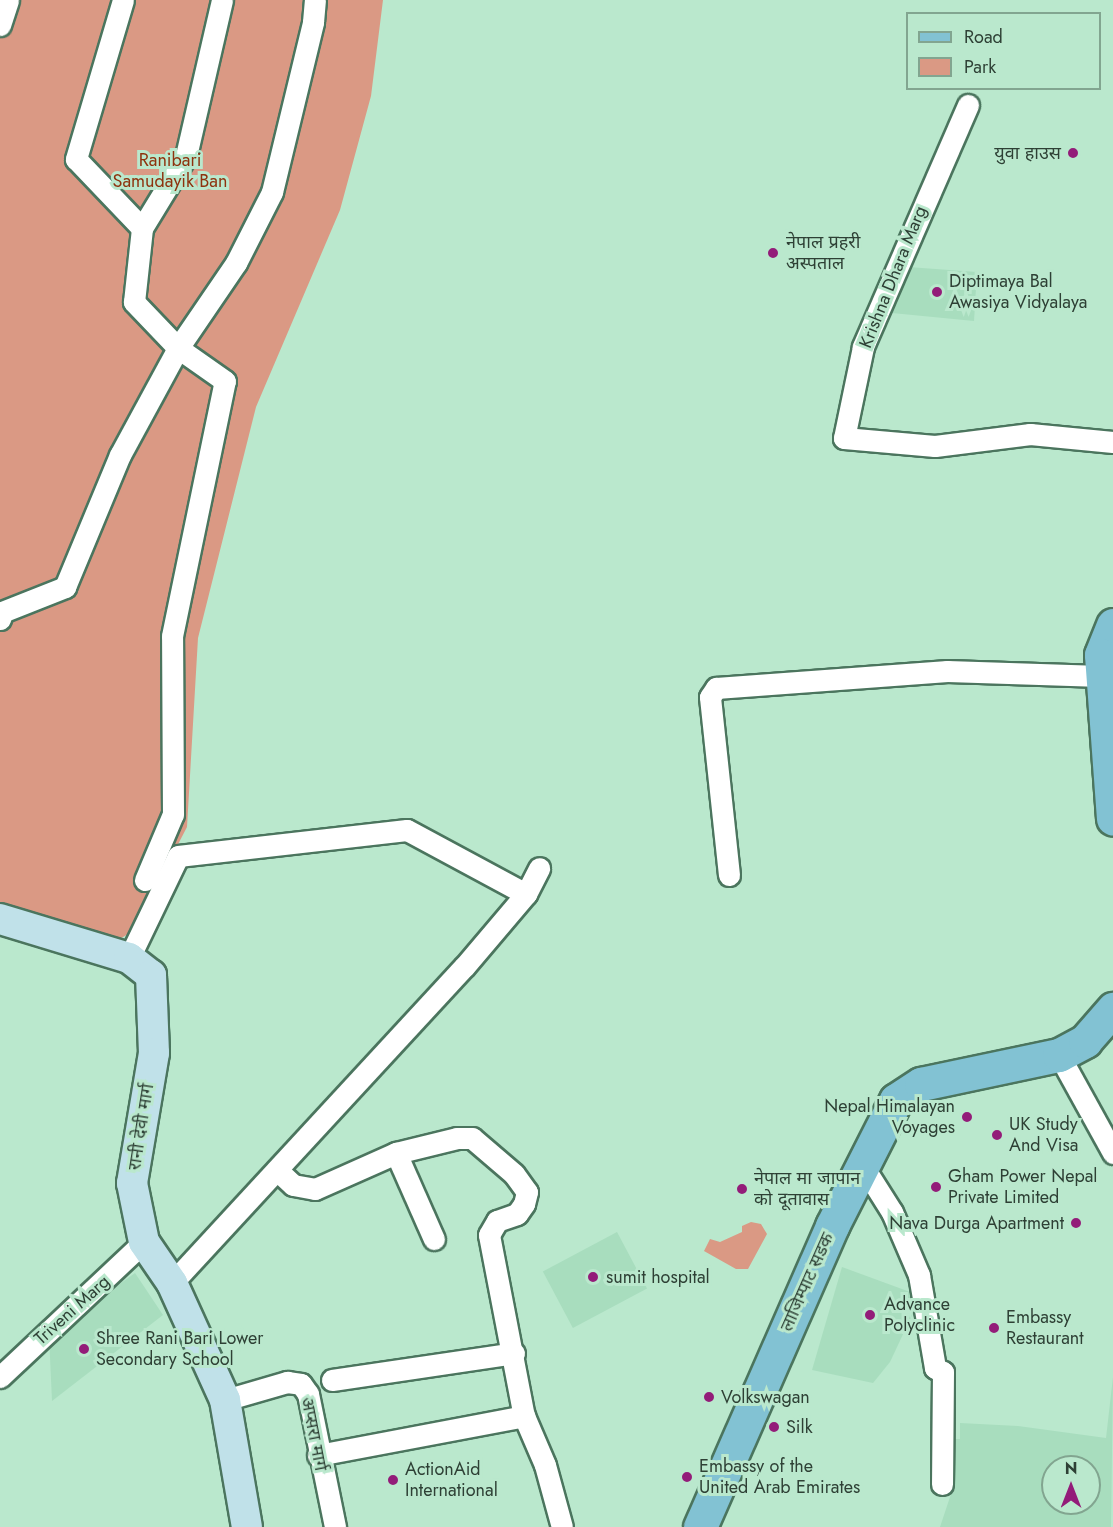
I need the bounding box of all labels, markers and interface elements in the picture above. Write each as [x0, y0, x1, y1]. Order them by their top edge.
legend [906, 12, 1101, 90]
text: Road [964, 24, 1003, 50]
text: Park [964, 54, 996, 80]
place label: युवा हाउस [994, 142, 1061, 164]
marker: युवा हाउस [1066, 146, 1080, 160]
park label: Ranibari Samudayik Ban [113, 150, 227, 192]
street label: Krishna Dhara Marg [855, 203, 931, 351]
place label: नेपाल प्रहरी अस्पताल [786, 232, 860, 274]
marker: नेपाल प्रहरी अस्पताल [764, 244, 782, 262]
place label: Diptimaya Bal Awasiya Vidyalaya [949, 271, 1087, 314]
marker: Diptimaya Bal Awasiya Vidyalaya [930, 285, 944, 299]
street label: रानी देवी मार्ग [124, 1082, 158, 1172]
place label: Nepal Himalayan Voyages [824, 1096, 955, 1138]
marker: Nepal Himalayan Voyages [960, 1110, 974, 1124]
place label: UK Study And Visa [1009, 1114, 1078, 1156]
marker: UK Study And Visa [990, 1128, 1004, 1142]
place label: Gham Power Nepal Private Limited [948, 1166, 1097, 1208]
place label: नेपाल मा जापान को दूतावास [754, 1168, 860, 1210]
marker: Gham Power Nepal Private Limited [929, 1180, 943, 1194]
marker: नेपाल मा जापान को दूतावास [735, 1182, 749, 1196]
place label: Nava Durga Apartment [889, 1212, 1064, 1234]
marker: Nava Durga Apartment [1069, 1216, 1083, 1230]
street label: लाजिम्पाट सडक [776, 1229, 838, 1335]
place label: sumit hospital [606, 1266, 710, 1288]
marker: sumit hospital [584, 1268, 602, 1286]
street label: Triveni Marg [30, 1271, 114, 1349]
place label: Advance Polyclinic [884, 1294, 955, 1336]
marker: Advance Polyclinic [861, 1306, 879, 1324]
place label: Embassy Restaurant [1006, 1307, 1084, 1350]
marker: Embassy Restaurant [987, 1321, 1001, 1335]
place label: Shree Rani Bari Lower Secondary School [96, 1328, 263, 1370]
marker: Shree Rani Bari Lower Secondary School [77, 1342, 91, 1356]
place label: Volkswagan [721, 1386, 810, 1408]
marker: Volkswagan [702, 1390, 716, 1404]
street label: अप्सरा मार्ग [296, 1395, 332, 1473]
place label: Silk [786, 1416, 813, 1438]
marker: Silk [767, 1420, 781, 1434]
north arrow [1041, 1455, 1101, 1515]
place label: Embassy of the United Arab Emirates [699, 1456, 860, 1498]
text: N [1065, 1457, 1077, 1480]
place label: ActionAid International [405, 1459, 498, 1502]
marker: Embassy of the United Arab Emirates [680, 1470, 694, 1484]
marker: ActionAid International [386, 1473, 400, 1487]

